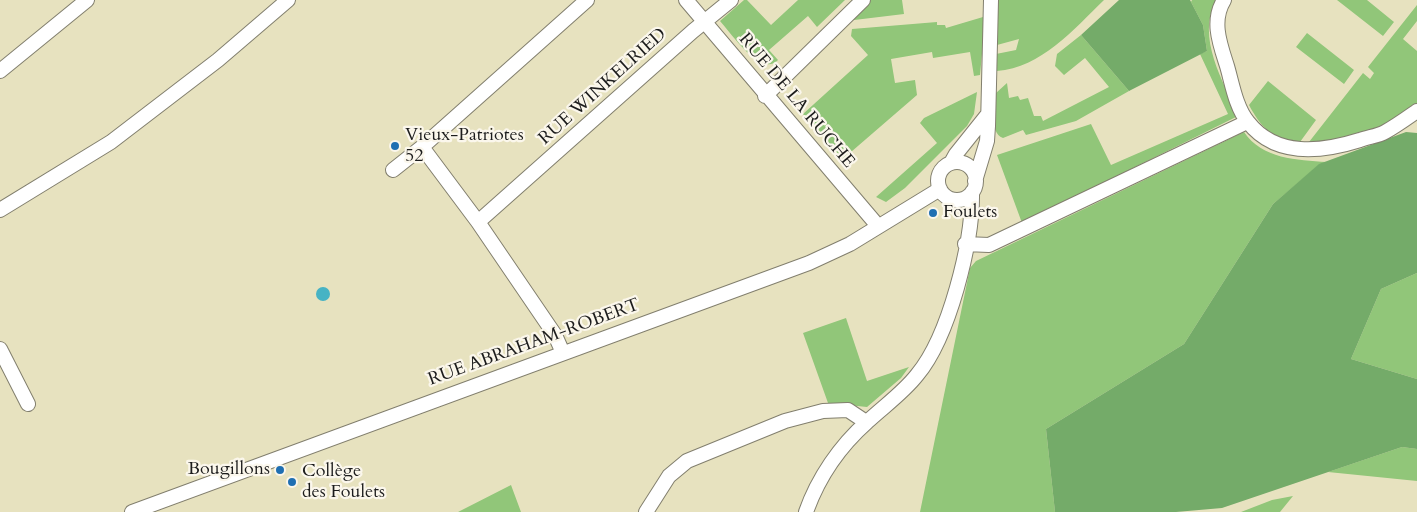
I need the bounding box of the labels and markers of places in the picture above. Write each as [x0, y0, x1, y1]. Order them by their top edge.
place label: Vieux-Patriotes 52 [405, 125, 524, 168]
marker: Vieux-Patriotes 52 [389, 140, 401, 152]
place label: Foulets [943, 202, 997, 224]
marker: Foulets [927, 207, 939, 219]
place label: Bougillons [188, 459, 270, 481]
place label: Collège des Foulets [302, 461, 385, 504]
marker: Bougillons [274, 464, 286, 476]
marker: Collège des Foulets [286, 476, 298, 488]

